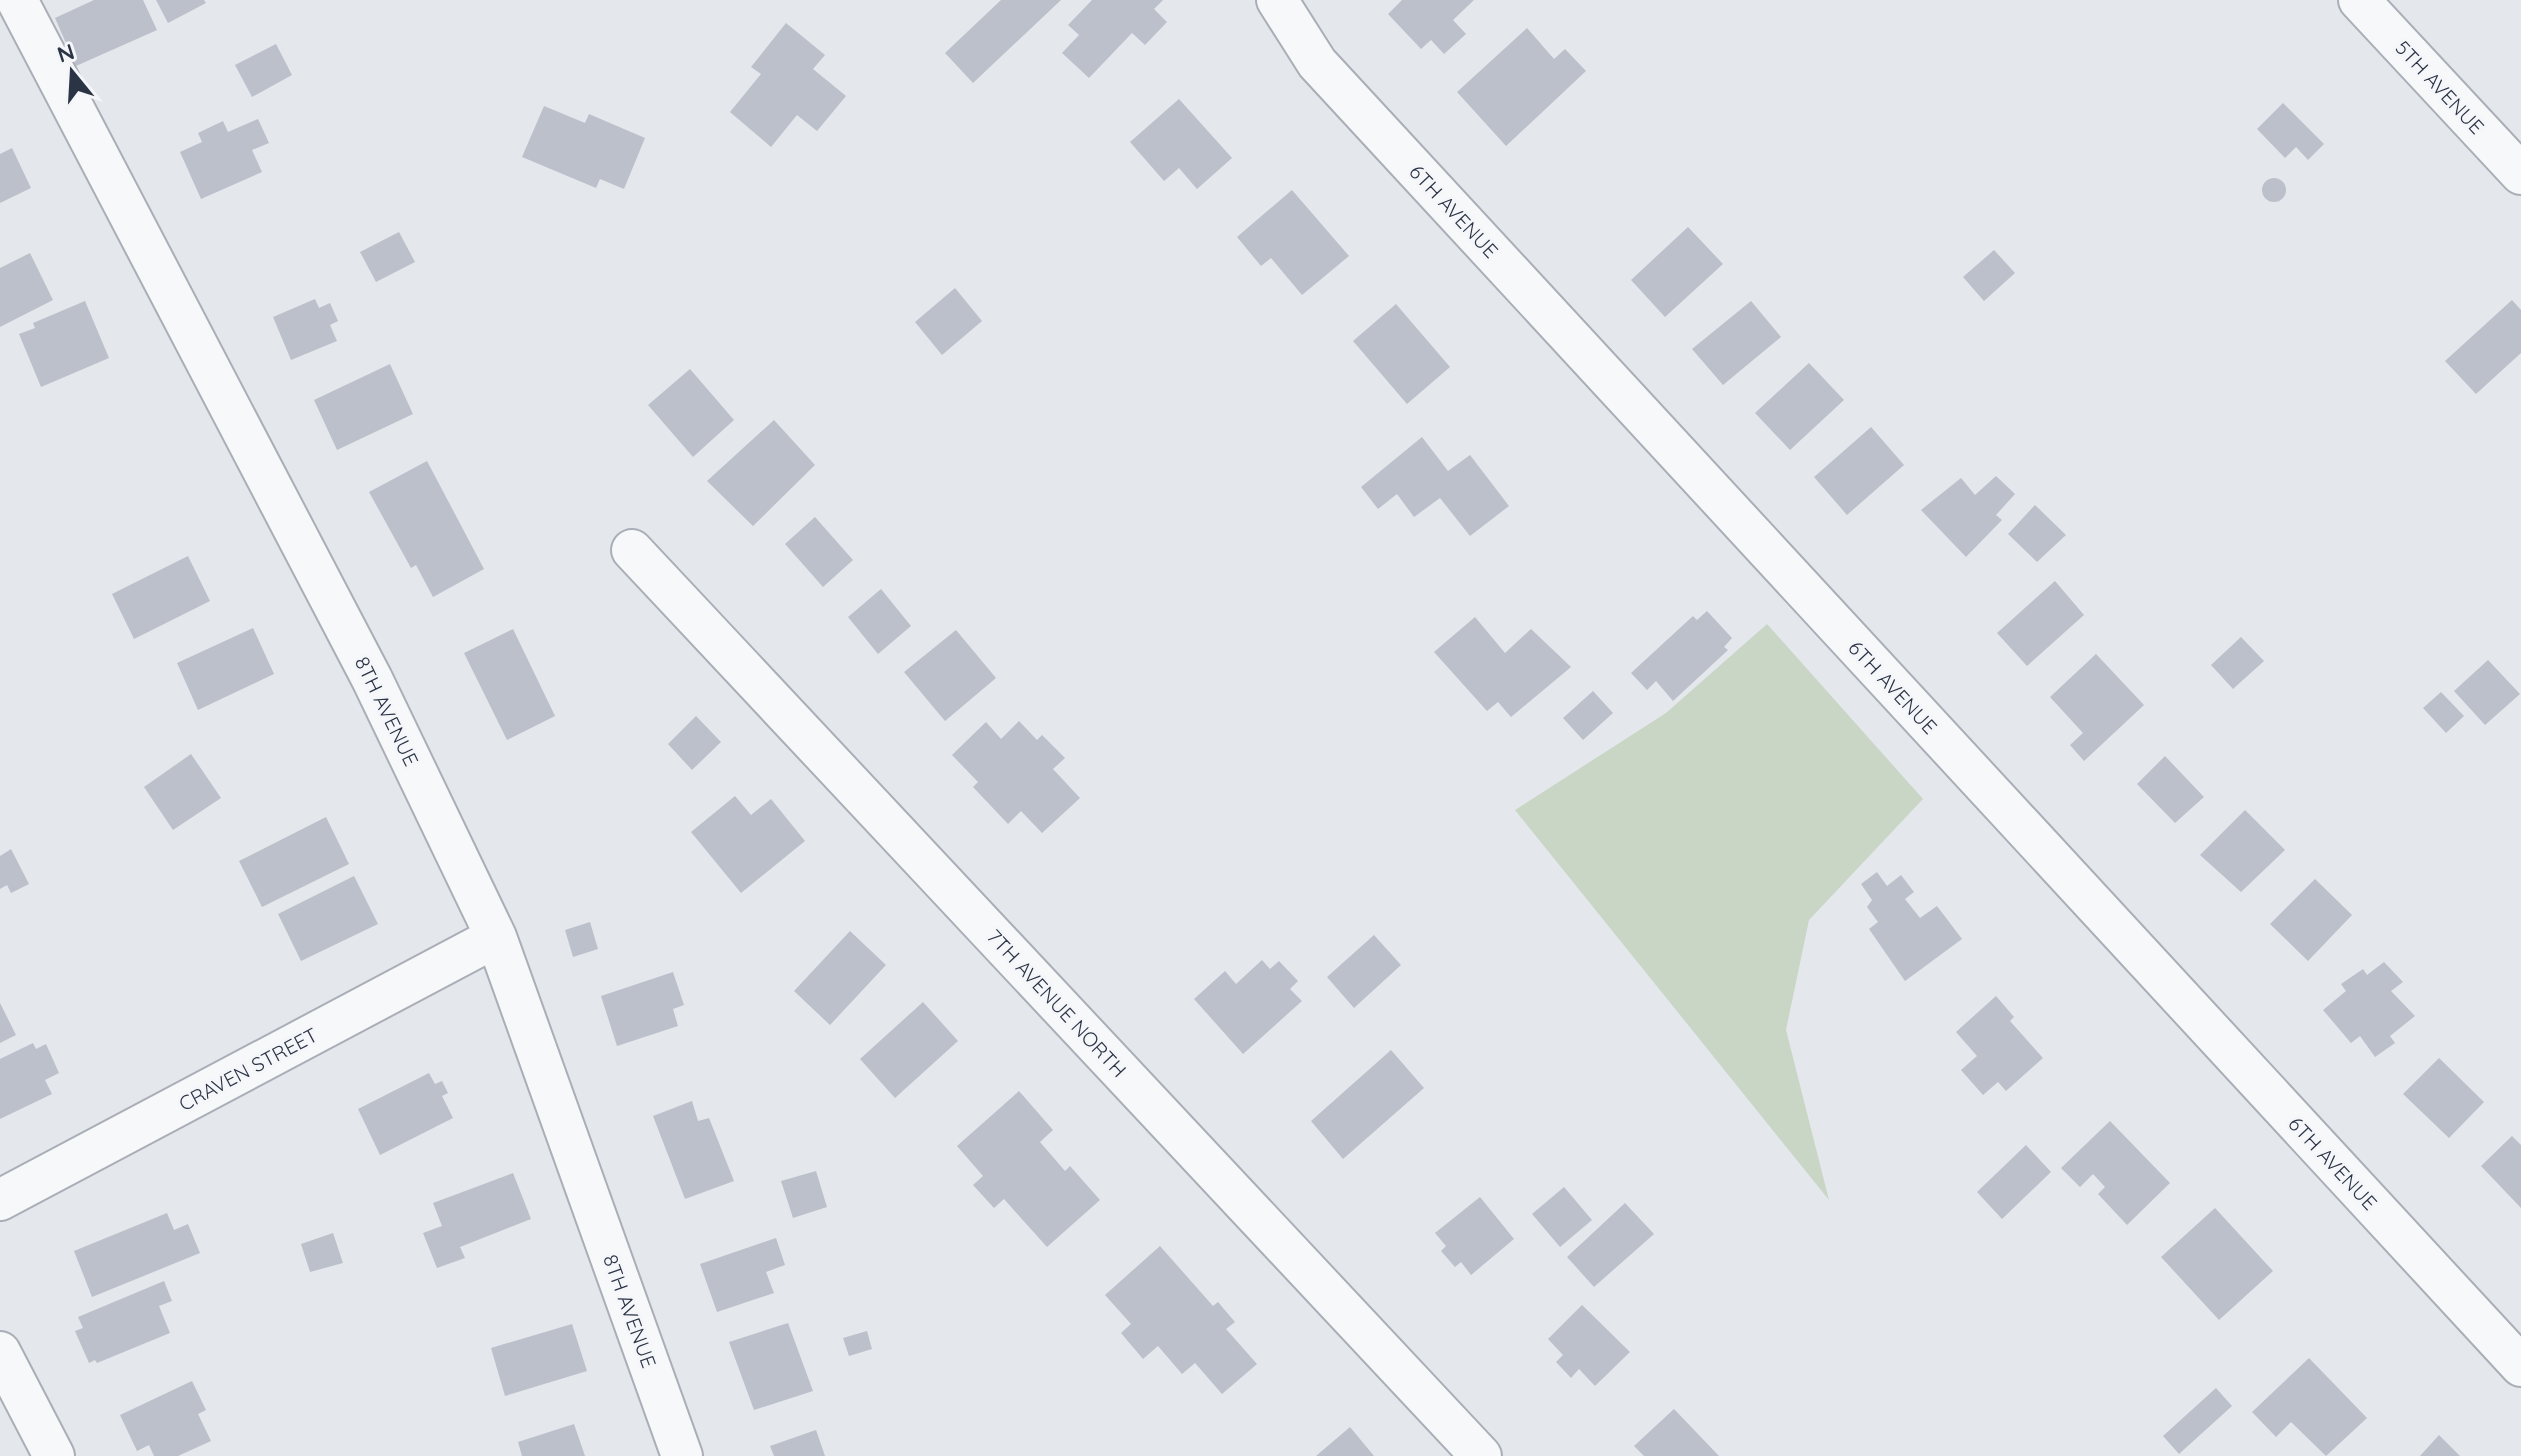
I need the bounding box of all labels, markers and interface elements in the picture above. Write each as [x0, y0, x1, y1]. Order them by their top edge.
north arrow [32, 32, 112, 112]
street label: 5TH AVENUE [2390, 35, 2490, 139]
text: N [54, 37, 78, 69]
street label: 6TH AVENUE [1404, 159, 1504, 263]
street label: 6TH AVENUE [1843, 635, 1943, 739]
street label: 8TH AVENUE [350, 652, 424, 770]
street label: 7TH AVENUE NORTH [982, 924, 1132, 1082]
street label: CRAVEN STREET [174, 1022, 322, 1116]
street label: 6TH AVENUE [2283, 1111, 2383, 1215]
street label: 8TH AVENUE [598, 1251, 662, 1371]

